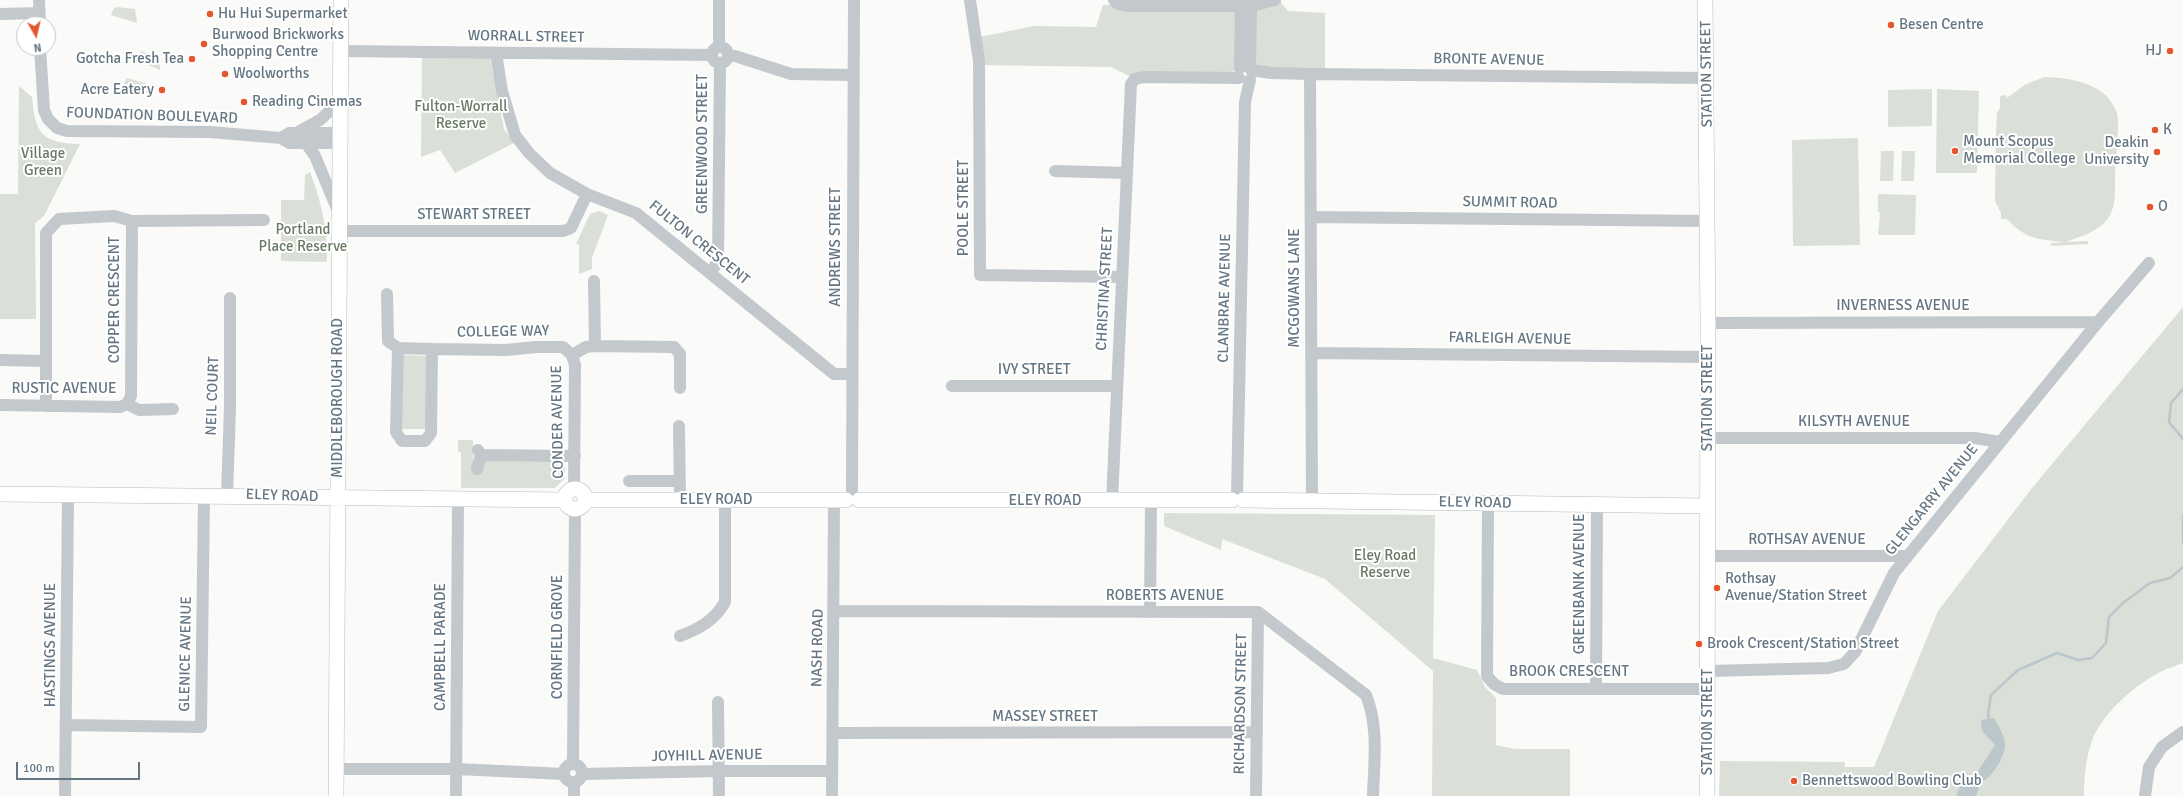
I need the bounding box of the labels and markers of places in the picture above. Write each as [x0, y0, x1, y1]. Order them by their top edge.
place label: Hu Hui Supermarket [218, 5, 348, 23]
marker: Hu Hui Supermarket [205, 9, 215, 19]
place label: Besen Centre [1899, 16, 1984, 34]
marker: Besen Centre [1886, 20, 1896, 30]
place label: Burwood Brickworks Shopping Centre [212, 26, 344, 61]
marker: Burwood Brickworks Shopping Centre [199, 39, 209, 49]
place label: HJ [2145, 42, 2162, 60]
marker: HJ [2165, 46, 2175, 56]
place label: Gotcha Fresh Tea [76, 50, 184, 68]
marker: Gotcha Fresh Tea [187, 54, 197, 64]
place label: Woolworths [233, 65, 309, 83]
marker: Woolworths [220, 69, 230, 79]
place label: Acre Eatery [80, 81, 154, 99]
marker: Acre Eatery [157, 85, 167, 95]
place label: Reading Cinemas [252, 93, 362, 111]
marker: Reading Cinemas [239, 97, 249, 107]
place label: K [2163, 121, 2172, 139]
marker: K [2150, 125, 2160, 135]
place label: Mount Scopus Memorial College [1963, 133, 2076, 168]
place label: Deakin University [2084, 134, 2149, 169]
marker: Mount Scopus Memorial College [1950, 146, 1960, 156]
marker: Deakin University [2152, 147, 2162, 157]
place label: O [2158, 198, 2168, 216]
marker: O [2145, 202, 2155, 212]
place label: Rothsay Avenue/Station Street [1725, 570, 1867, 605]
marker: Rothsay Avenue/Station Street [1712, 583, 1722, 593]
place label: Brook Crescent/Station Street [1707, 635, 1899, 653]
marker: Brook Crescent/Station Street [1694, 639, 1704, 649]
place label: Bennettswood Bowling Club [1802, 772, 1982, 790]
marker: Bennettswood Bowling Club [1789, 776, 1799, 786]

